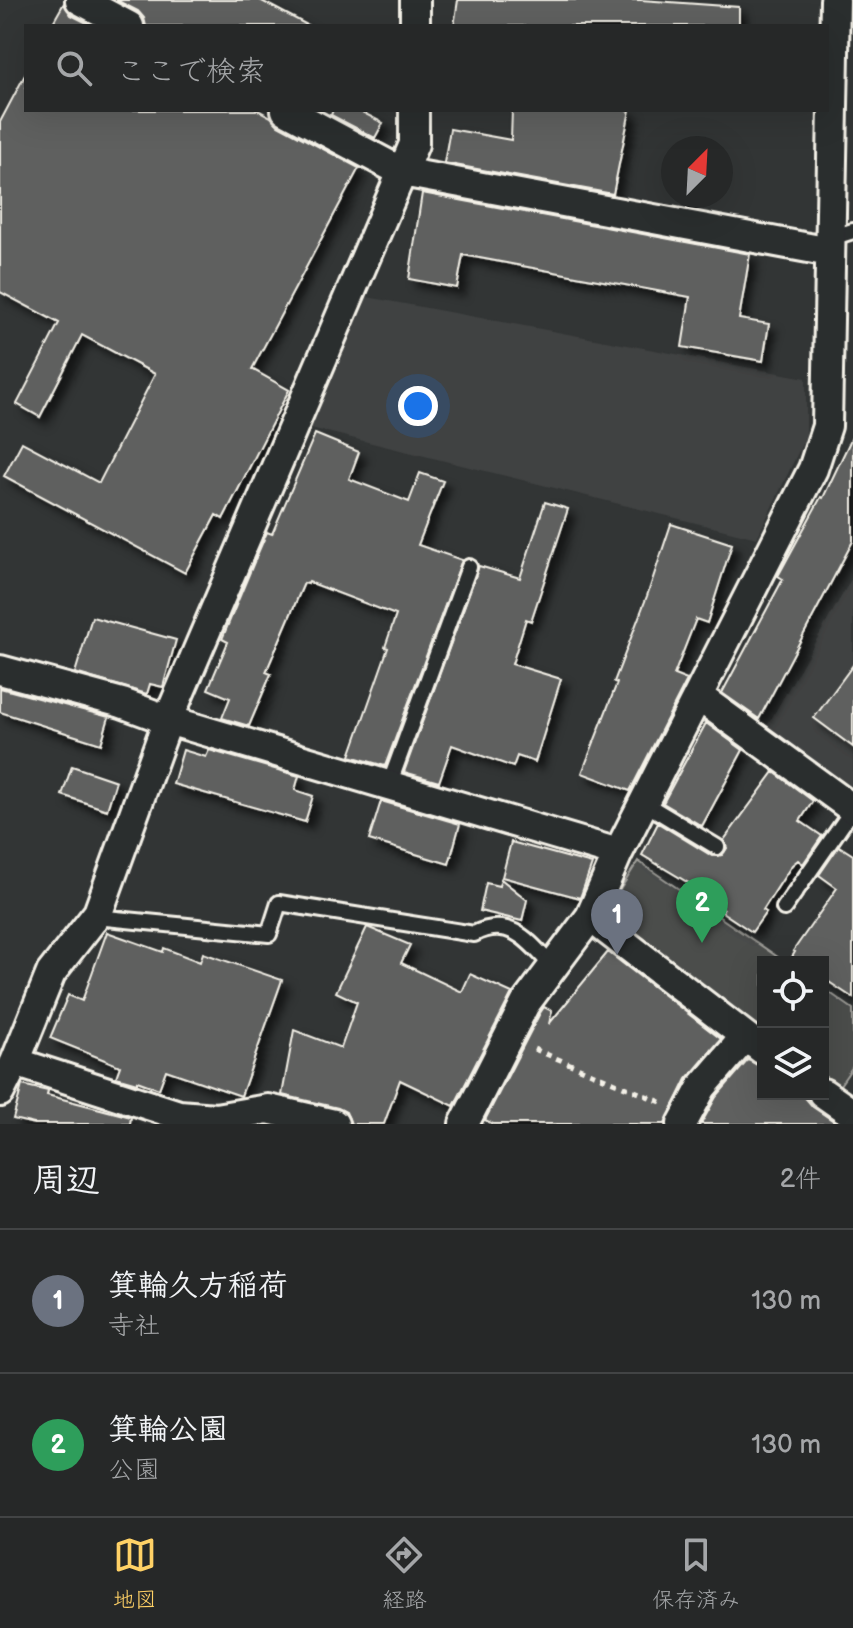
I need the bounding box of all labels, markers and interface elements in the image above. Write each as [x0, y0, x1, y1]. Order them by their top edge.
search box [24, 24, 829, 112]
icon: search [52, 46, 96, 90]
text: ここで検索 [116, 54, 266, 90]
north arrow [661, 136, 733, 208]
your location [398, 386, 438, 426]
pin: 2 [676, 877, 728, 943]
pin: 1 [591, 889, 643, 955]
map controls [757, 956, 829, 1100]
button: locate [757, 956, 829, 1028]
button: layers [757, 1028, 829, 1100]
text: 周辺 [32, 1160, 100, 1201]
text: 2件 [780, 1164, 821, 1195]
text: 箕輪久方稲荷 [108, 1268, 288, 1304]
text: 1 [53, 1286, 63, 1317]
text: 130 m [751, 1286, 821, 1317]
text: 寺社 [108, 1311, 160, 1342]
text: 箕輪公園 [108, 1412, 228, 1448]
text: 2 [50, 1430, 66, 1461]
text: 130 m [751, 1430, 821, 1461]
text: 公園 [108, 1455, 160, 1486]
tab: 地図 [113, 1533, 157, 1614]
tab: 経路 [382, 1533, 426, 1614]
tab: 保存済み [652, 1533, 740, 1614]

